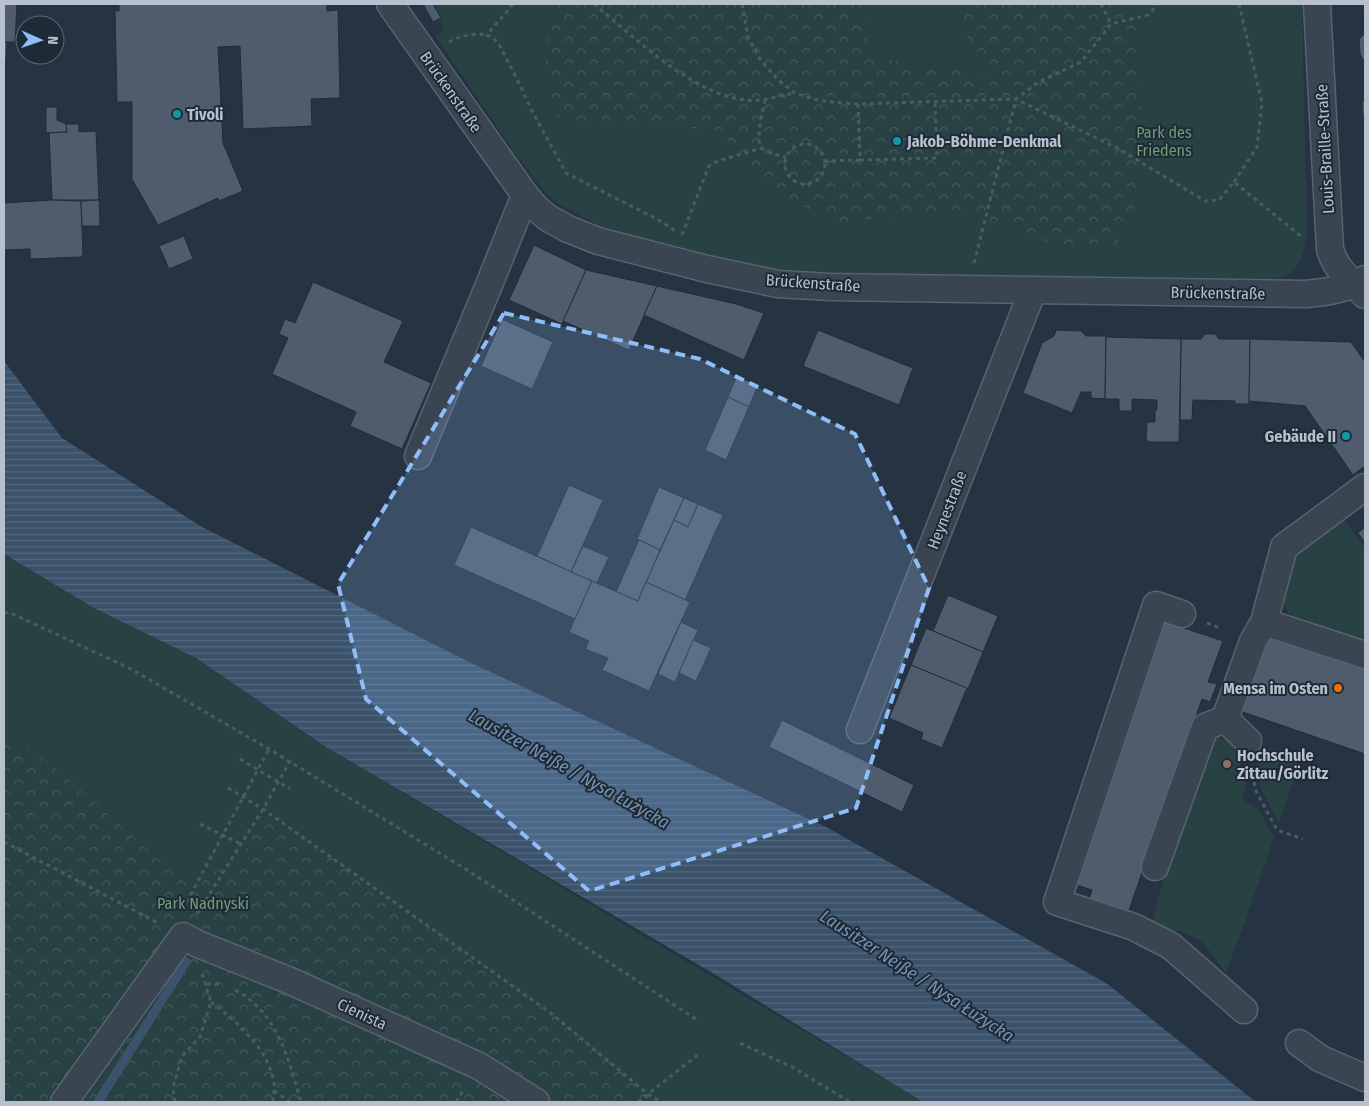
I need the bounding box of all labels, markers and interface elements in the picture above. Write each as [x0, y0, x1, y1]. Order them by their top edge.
north arrow [15, 15, 65, 65]
text: N [44, 36, 61, 45]
street label: Brückenstraße [416, 48, 486, 136]
street label: Louis-Braille-Straße [1312, 84, 1338, 214]
place label: Tivoli [187, 105, 223, 124]
marker: Tivoli [171, 108, 183, 120]
park label: Park des Friedens [1136, 123, 1192, 160]
place label: Jakob-Böhme-Denkmal [906, 132, 1062, 151]
marker: Jakob-Böhme-Denkmal [891, 135, 903, 147]
street label: Brückenstraße [765, 270, 861, 296]
street label: Brückenstraße [1171, 283, 1266, 303]
place label: Gebäude II [1265, 427, 1336, 446]
marker: Gebäude II [1340, 430, 1352, 442]
street label: Heynestraße [923, 468, 971, 552]
place label: Mensa im Osten [1223, 679, 1328, 698]
marker: Mensa im Osten [1332, 682, 1344, 694]
water label: Lausitzer Neiße / Nysa Łużycka [464, 704, 674, 834]
place label: Hochschule Zittau/Görlitz [1237, 746, 1329, 783]
marker: Hochschule Zittau/Görlitz [1221, 758, 1233, 770]
park label: Park Nadnyski [157, 894, 249, 913]
water label: Lausitzer Neiße / Nysa Łużycka [816, 905, 1018, 1047]
street label: Cienista [334, 994, 390, 1034]

